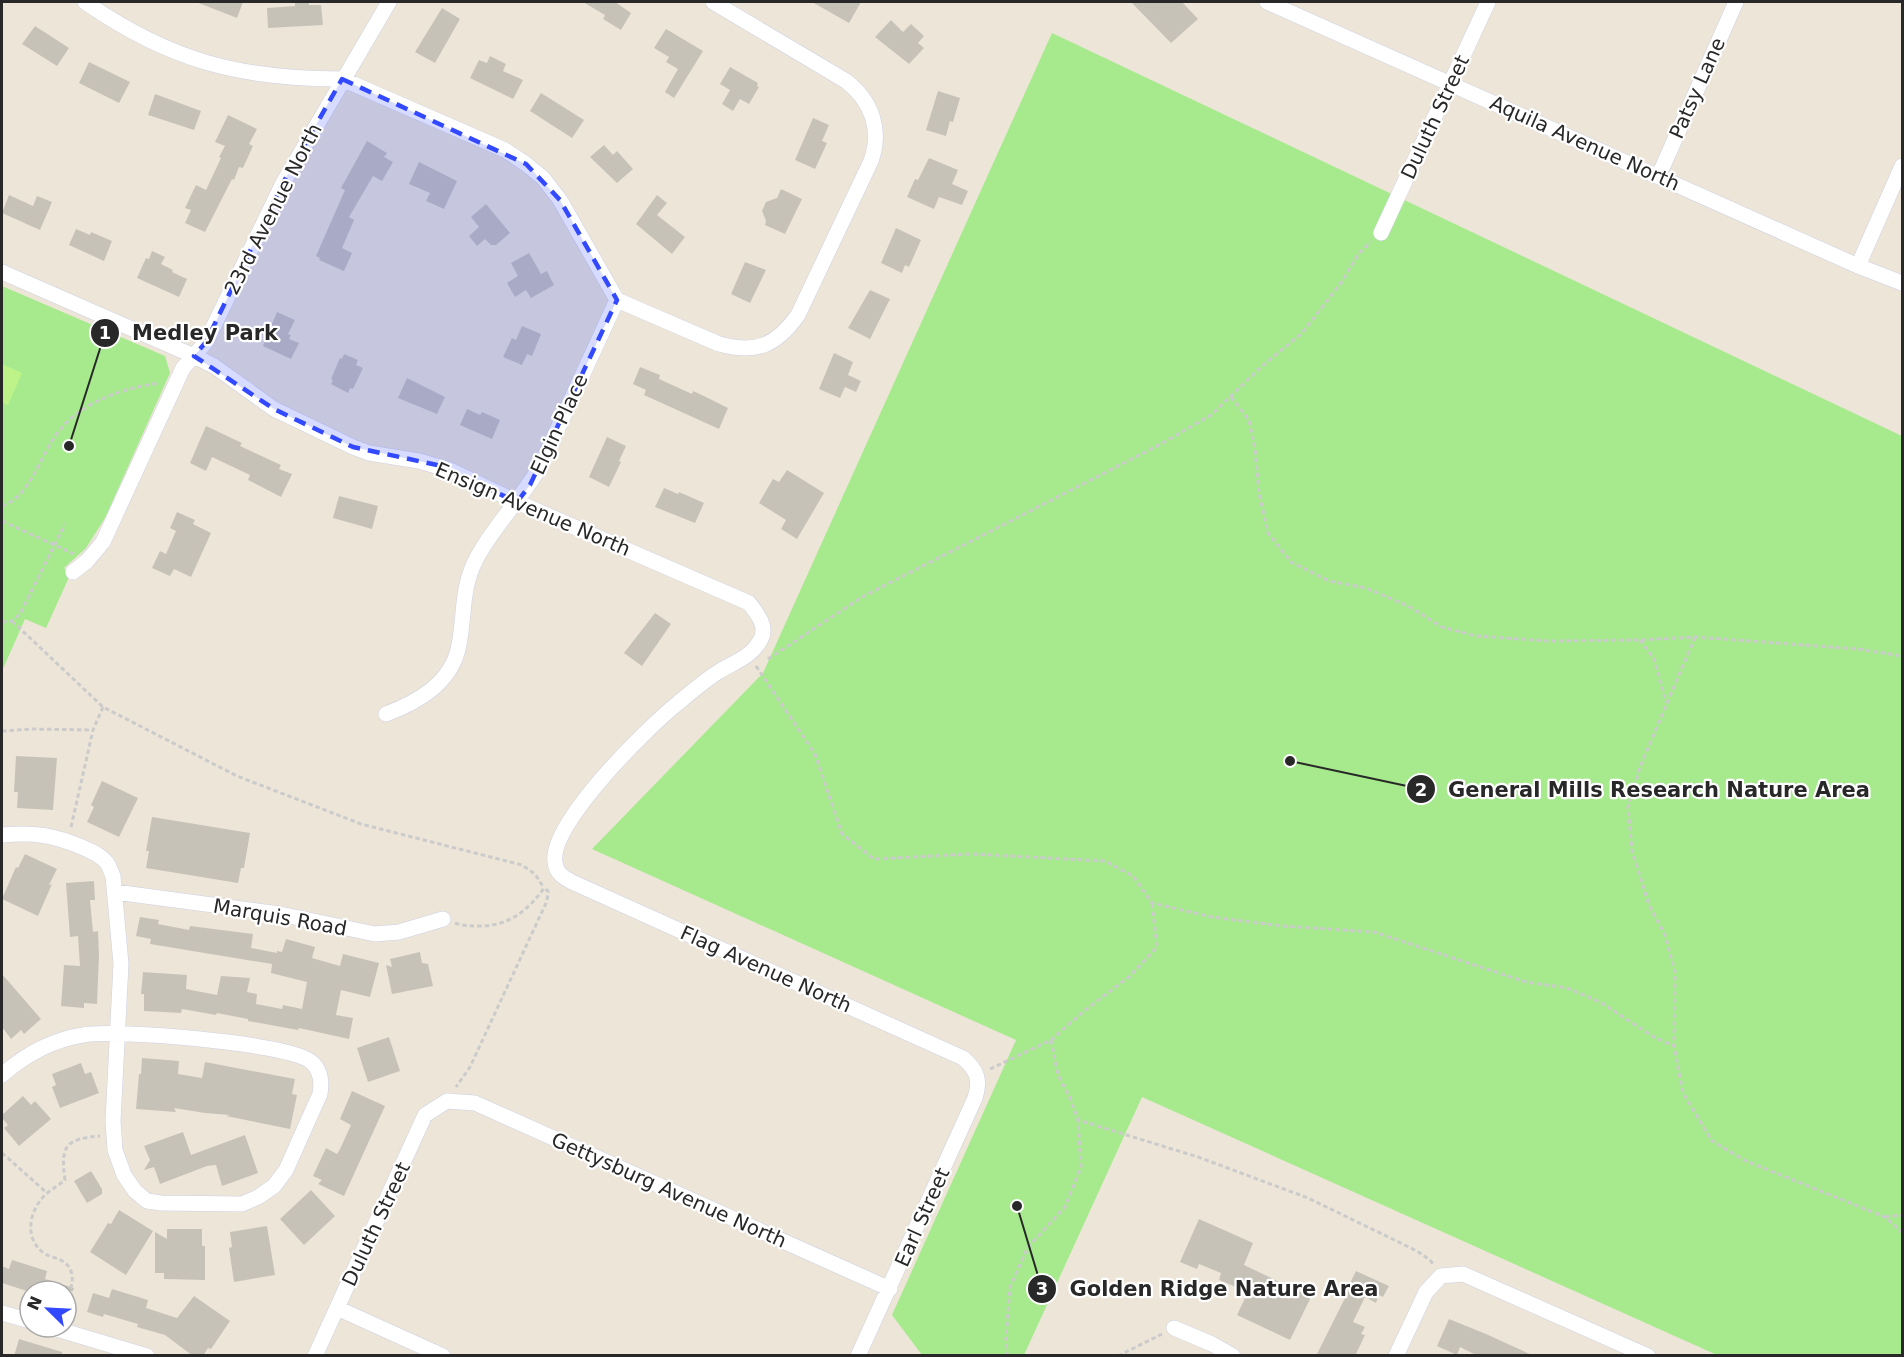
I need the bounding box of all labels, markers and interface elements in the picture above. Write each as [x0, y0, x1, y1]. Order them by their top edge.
street label: Patsy Lane [1664, 34, 1730, 142]
street label: Duluth Street [1396, 51, 1474, 183]
street label: Aquila Avenue North [1486, 90, 1684, 196]
street label: 23rd Avenue North [219, 119, 327, 299]
callout: Medley Park [90, 314, 290, 353]
text: Medley Park [132, 321, 279, 345]
text: 1 [99, 322, 111, 343]
street label: Elgin Place [525, 370, 593, 478]
street label: Ensign Avenue North [432, 457, 634, 561]
callout: General Mills Research Nature Area [1406, 770, 1882, 809]
text: General Mills Research Nature Area [1448, 778, 1870, 802]
text: 2 [1415, 779, 1427, 800]
street label: Marquis Road [211, 893, 349, 941]
street label: Flag Avenue North [677, 920, 855, 1018]
street label: Gettysburg Avenue North [548, 1127, 790, 1253]
street label: Duluth Street [337, 1158, 415, 1290]
street label: Earl Street [890, 1164, 955, 1270]
callout: Golden Ridge Nature Area [1027, 1269, 1390, 1308]
text: Golden Ridge Nature Area [1069, 1277, 1379, 1301]
text: 3 [1036, 1278, 1048, 1299]
north arrow [18, 1279, 78, 1339]
text: N [23, 1293, 46, 1313]

